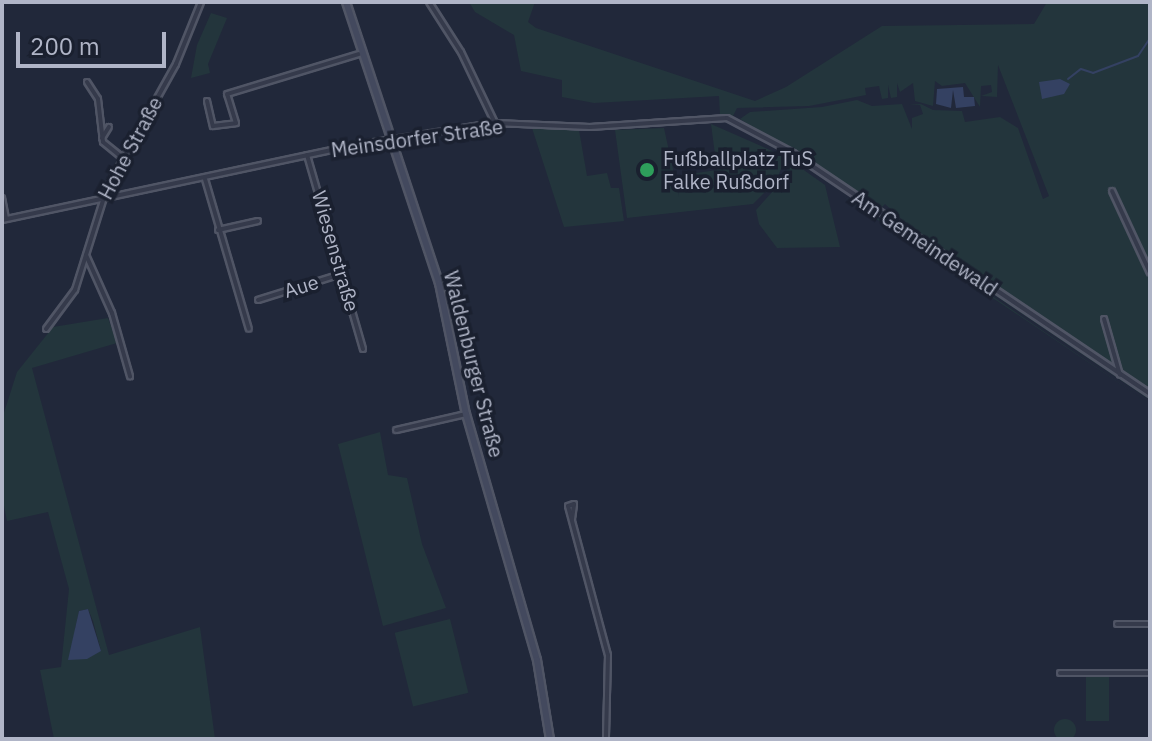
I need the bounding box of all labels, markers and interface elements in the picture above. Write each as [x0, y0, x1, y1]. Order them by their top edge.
scale bar [20, 16, 170, 66]
text: 200 m [30, 30, 100, 62]
street label: Hohe Straße [93, 93, 167, 203]
street label: Meinsdorfer Straße [330, 114, 504, 162]
place label: Fußballplatz TuS Falke Rußdorf [663, 146, 813, 193]
marker: Fußballplatz TuS Falke Rußdorf [638, 161, 656, 179]
street label: Am Gemeindewald [848, 186, 1002, 300]
street label: Wiesenstraße [307, 188, 365, 314]
street label: Waldenburger Straße [439, 268, 509, 460]
street label: Aue [281, 269, 321, 303]

